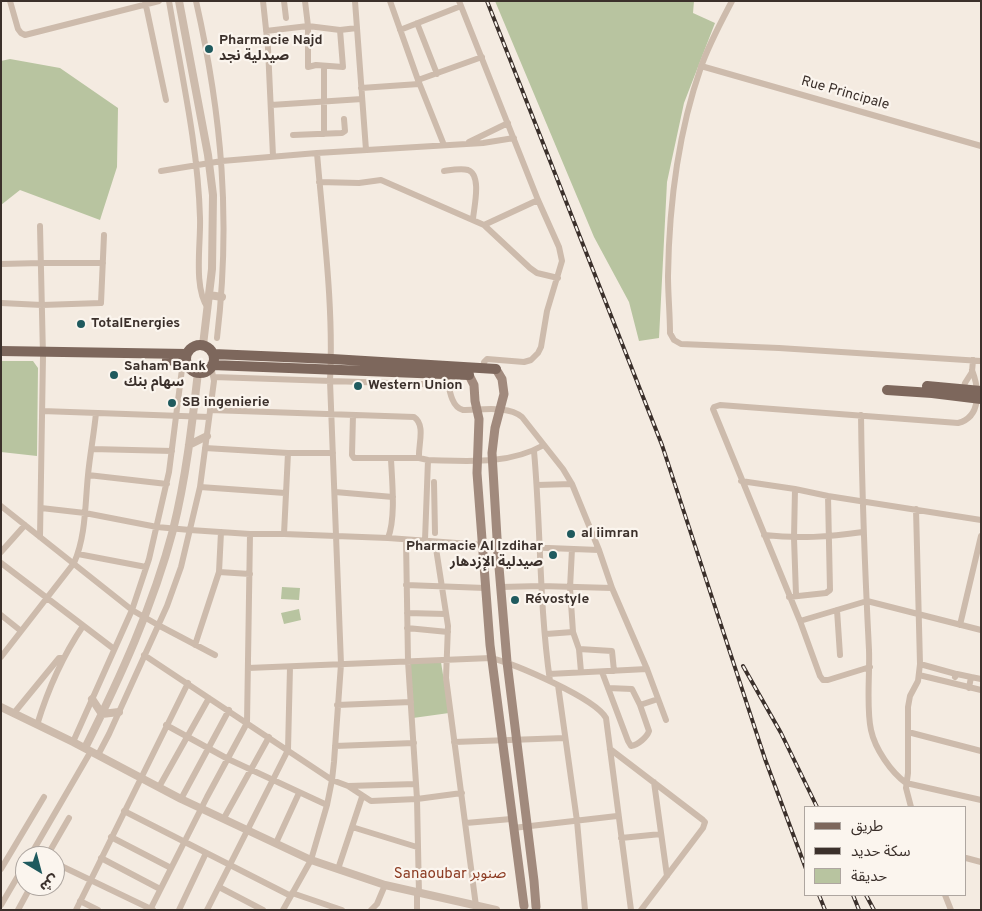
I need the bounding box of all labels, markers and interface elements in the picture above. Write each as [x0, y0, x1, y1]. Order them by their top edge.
place label: Pharmacie Najd صيدلية نجد [219, 33, 323, 65]
marker: Pharmacie Najd صيدلية نجد [203, 43, 215, 55]
street label: Rue Principale [799, 73, 891, 115]
place label: TotalEnergies [91, 316, 180, 332]
marker: TotalEnergies [75, 318, 87, 330]
place label: Saham Bank سهام بنك [124, 359, 206, 392]
marker: Saham Bank سهام بنك [108, 369, 120, 381]
place label: Western Union [368, 378, 463, 394]
marker: Western Union [352, 380, 364, 392]
place label: SB ingenierie [182, 395, 269, 411]
marker: SB ingenierie [166, 397, 178, 409]
place label: al iimran [581, 526, 638, 542]
marker: al iimran [565, 528, 577, 540]
place label: Pharmacie Al Izdihar صيدلية الإزدهار [406, 539, 543, 572]
marker: Pharmacie Al Izdihar صيدلية الإزدهار [547, 549, 559, 561]
place label: Révostyle [525, 592, 589, 608]
marker: Révostyle [509, 594, 521, 606]
legend [804, 806, 967, 896]
text: طريق [851, 818, 883, 837]
text: سكة حديد [851, 843, 910, 862]
north arrow [15, 846, 65, 896]
district label: Sanaoubar صنوبر [394, 866, 506, 884]
text: حديقة [851, 868, 887, 887]
text: ش [36, 870, 62, 895]

